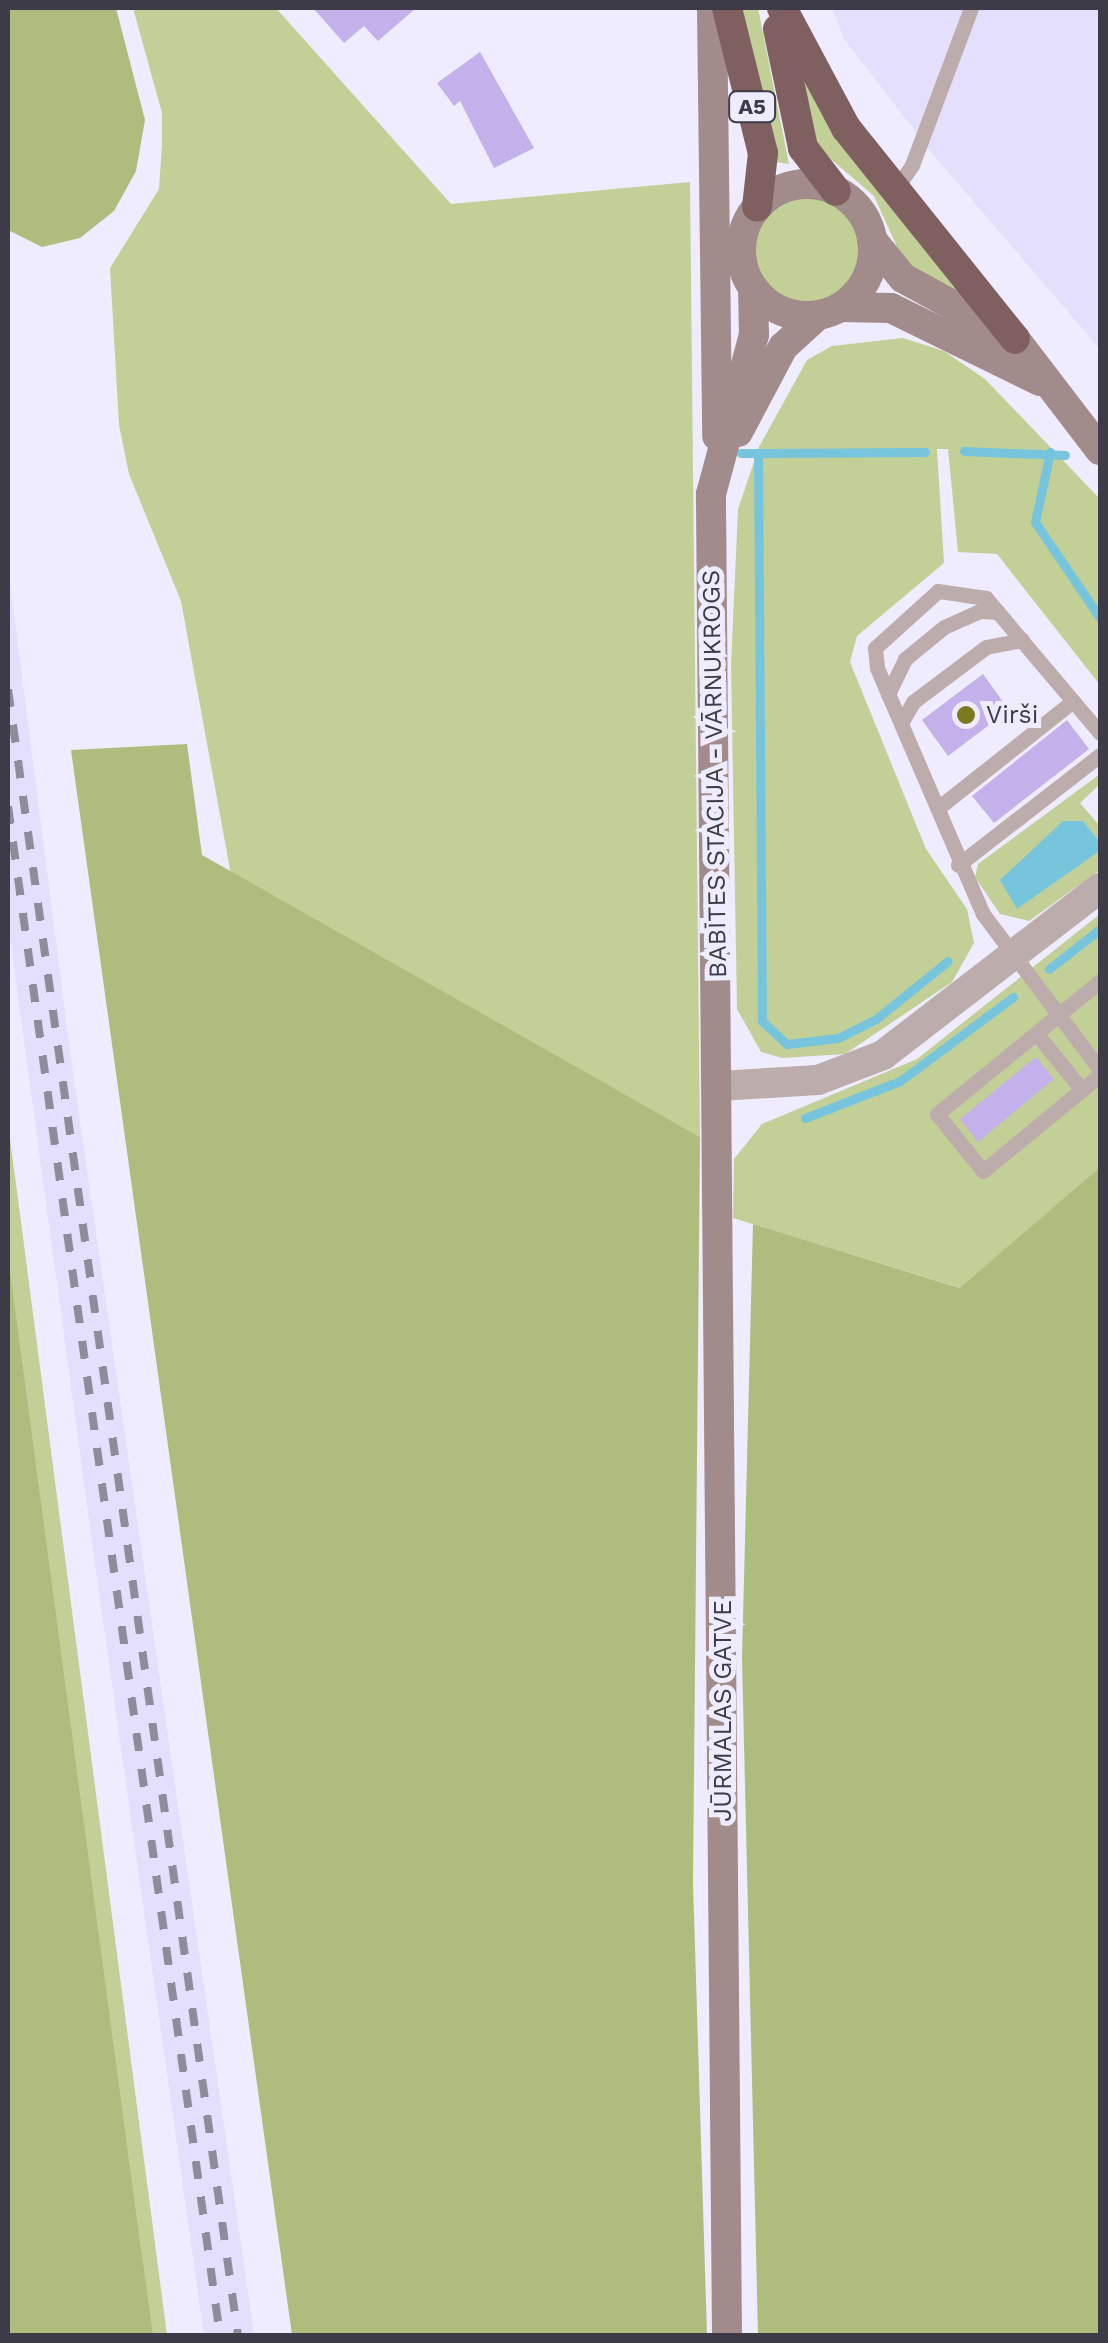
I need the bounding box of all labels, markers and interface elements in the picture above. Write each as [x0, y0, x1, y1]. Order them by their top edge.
road number: A5 [727, 90, 777, 124]
street label: BABĪTES STACIJA - VĀRNUKROGS [696, 569, 734, 979]
place label: Virši [986, 700, 1038, 730]
marker: Virši [955, 704, 977, 726]
street label: JŪRMALAS GATVE [708, 1600, 738, 1822]

